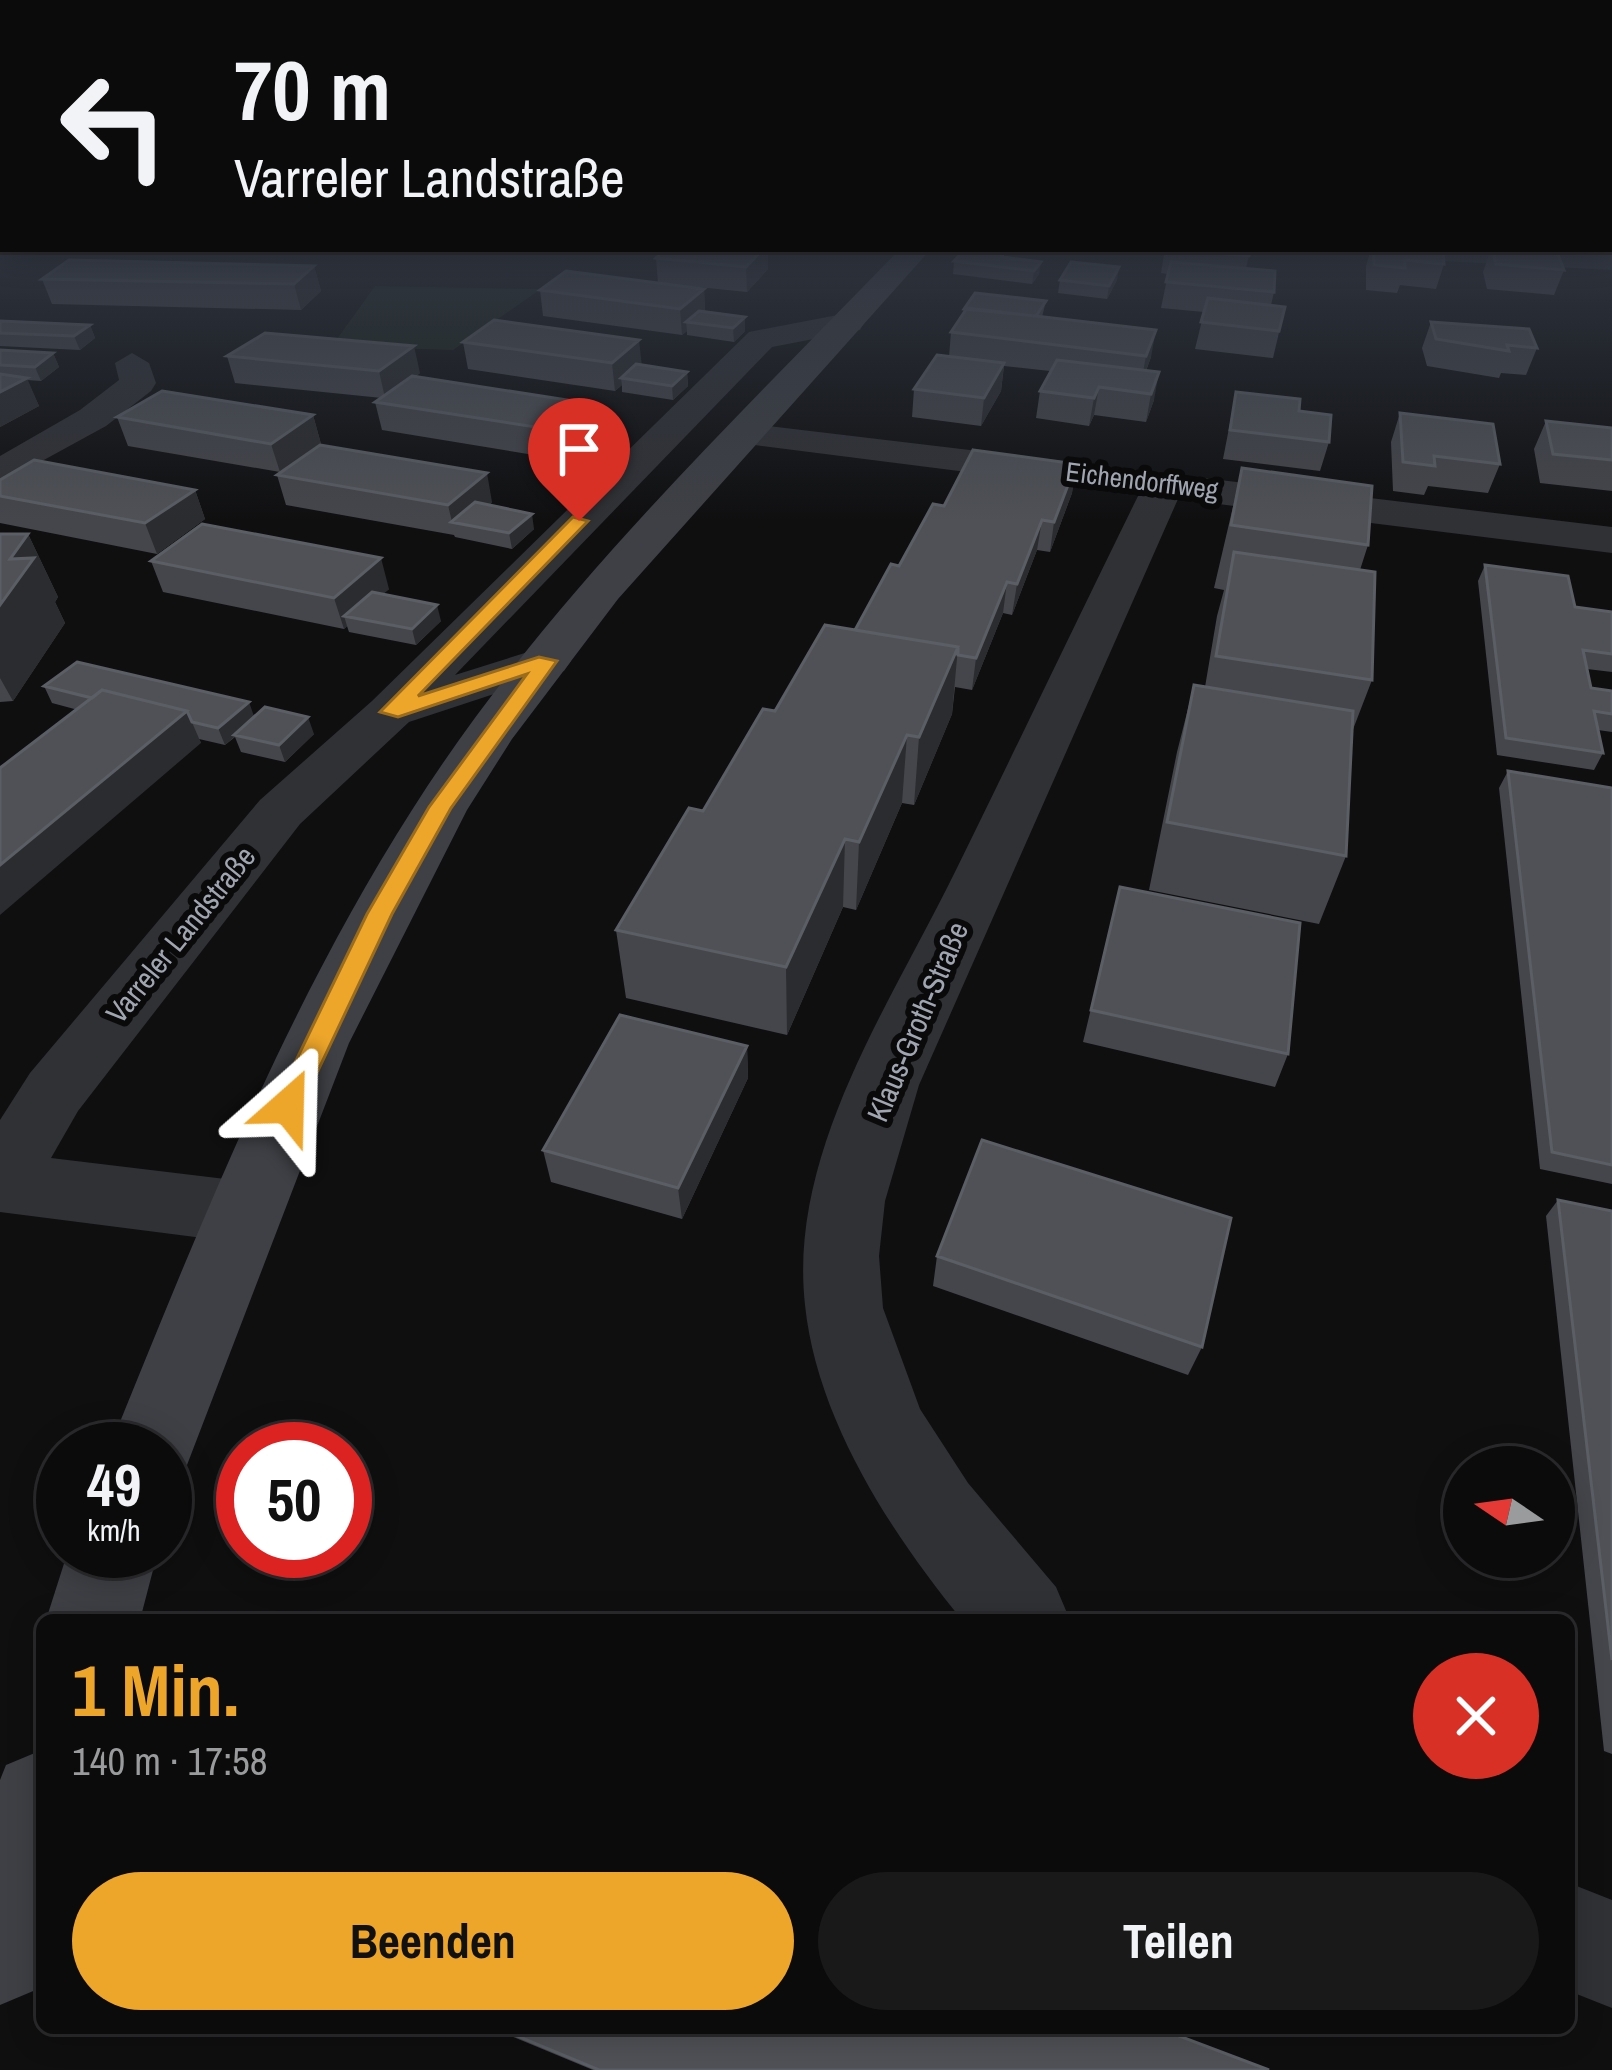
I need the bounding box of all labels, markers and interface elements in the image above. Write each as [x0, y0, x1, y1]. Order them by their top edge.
text: 70 m [234, 33, 391, 146]
icon: left [36, 48, 192, 204]
text: Varreler Landstraße [234, 141, 625, 214]
pin [528, 398, 630, 521]
icon: arrive [546, 416, 612, 482]
street label: Eichendorffweg [1064, 453, 1221, 507]
street label: Varreler Landstraße [96, 837, 264, 1031]
street label: Klaus-Groth-Straße [857, 916, 977, 1128]
position arrow [225, 1043, 351, 1169]
speed limit sign: 50 [216, 1422, 372, 1578]
text: 49 [87, 1444, 141, 1525]
north arrow [1443, 1446, 1575, 1578]
map controls [1443, 1446, 1575, 1578]
text: km/h [87, 1510, 141, 1550]
text: 1 Min. [72, 1641, 239, 1738]
button: close [1413, 1653, 1539, 1779]
text: 140 m · 17:58 [72, 1735, 268, 1787]
button: Beenden [72, 1872, 794, 2010]
button: Teilen [818, 1872, 1539, 2010]

